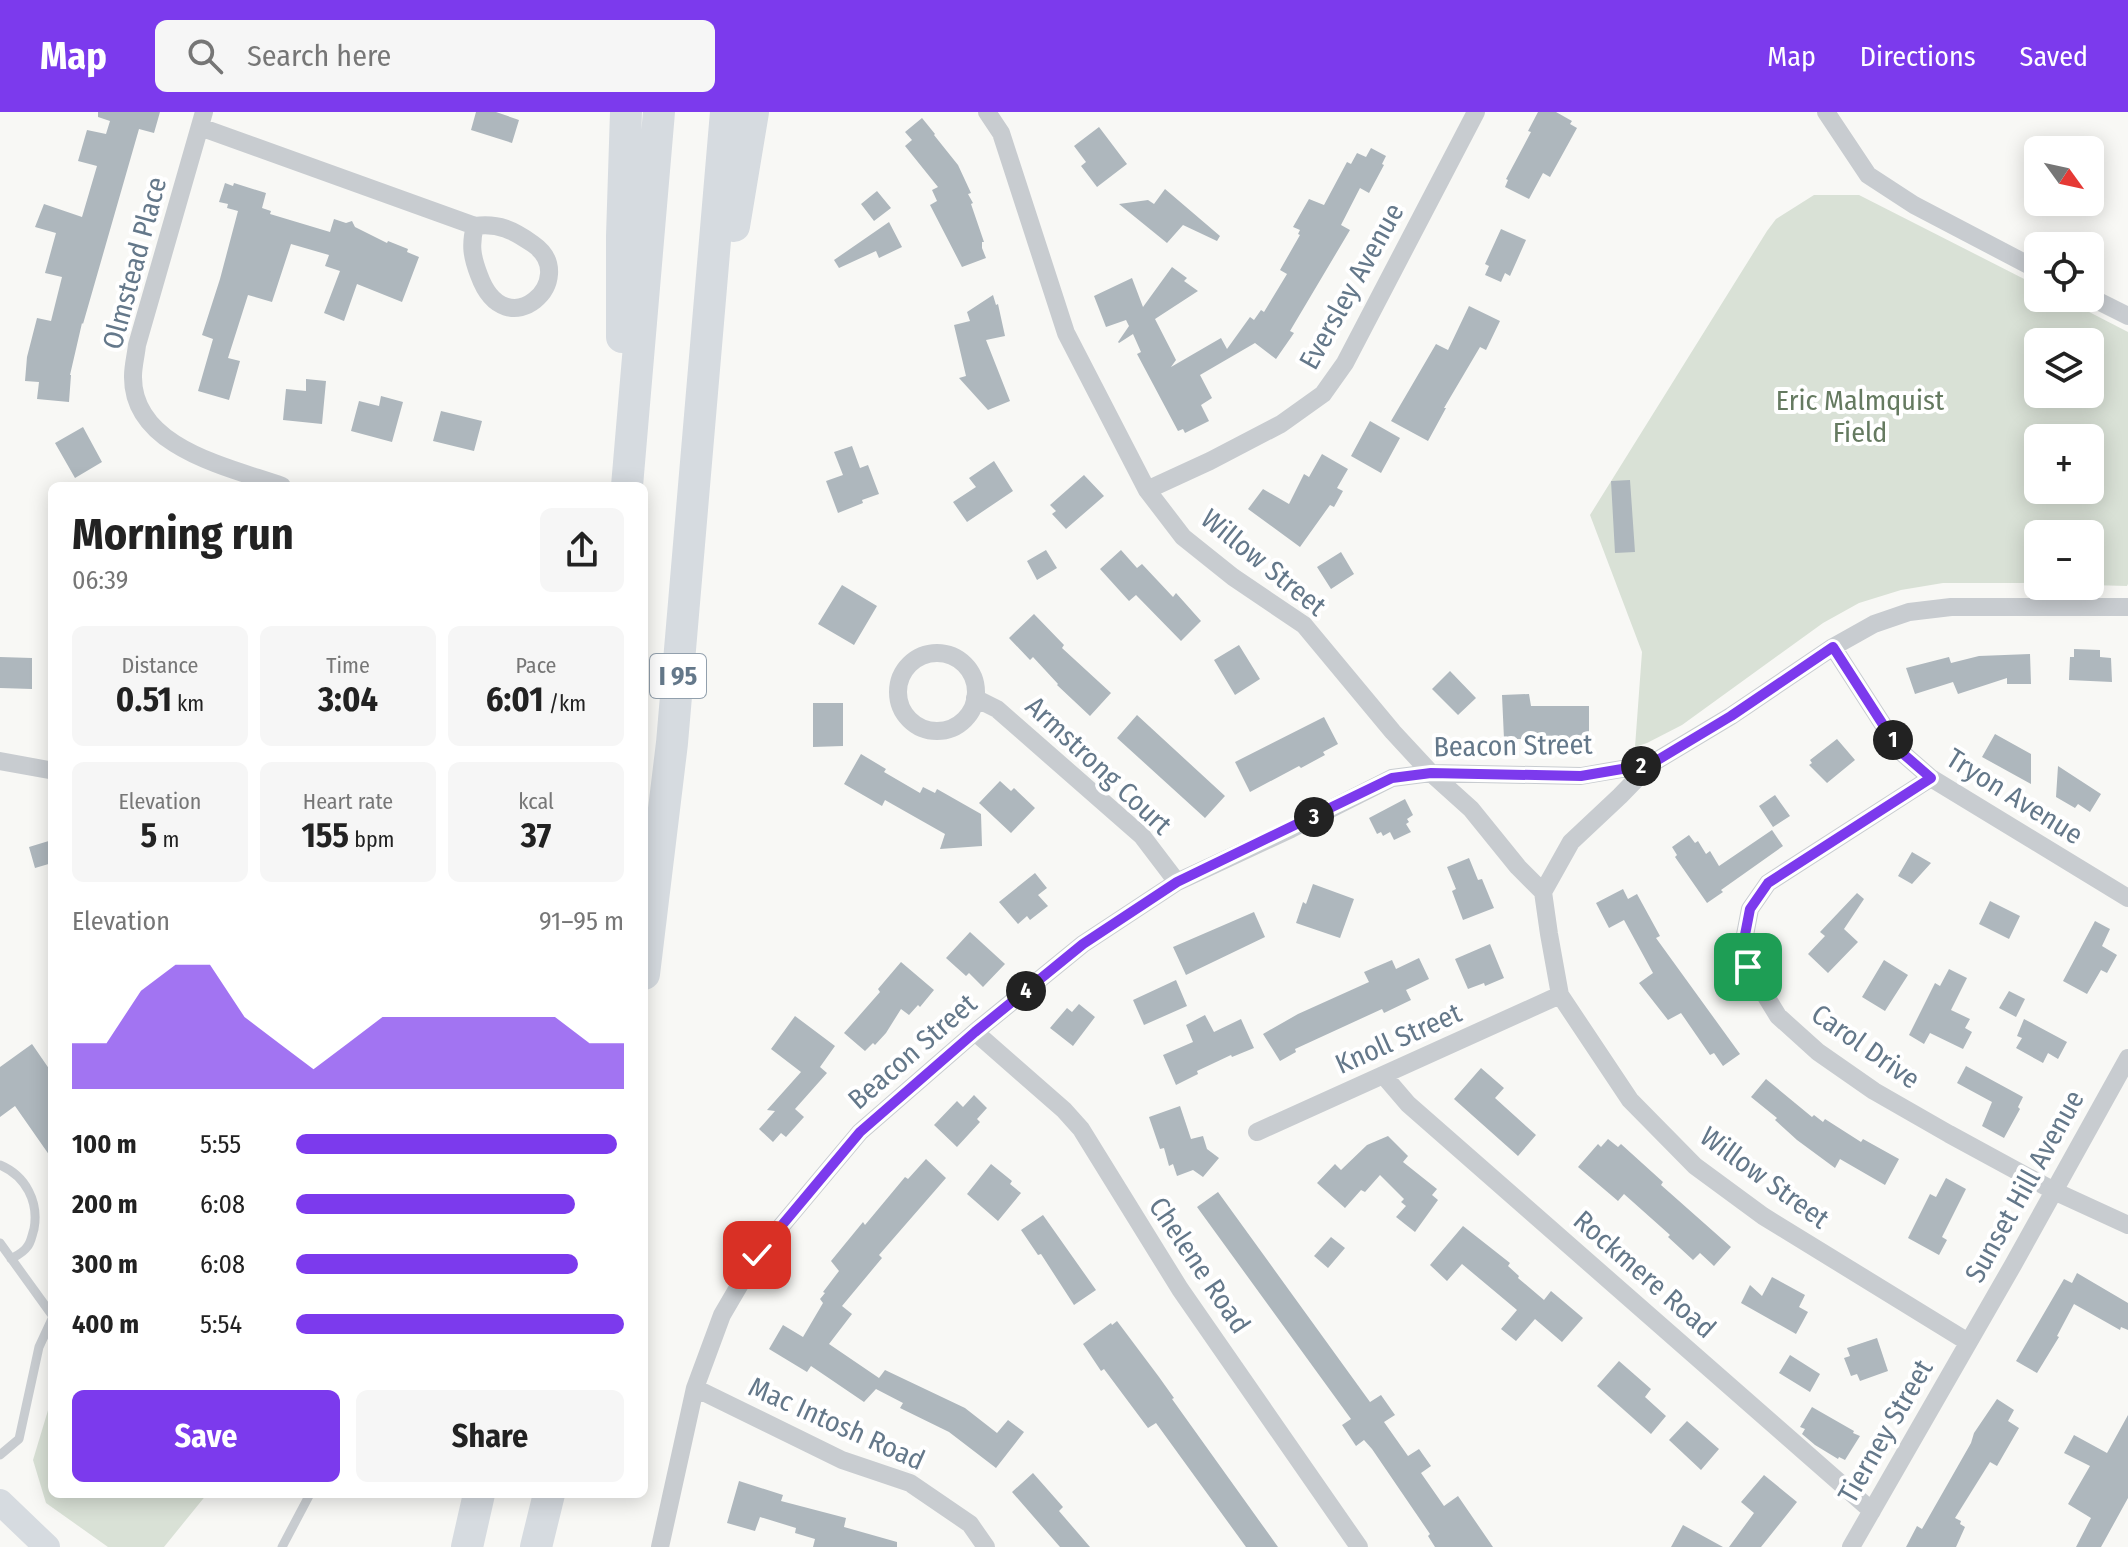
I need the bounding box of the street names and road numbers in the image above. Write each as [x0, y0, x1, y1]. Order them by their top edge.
street label: Olmstead Place [96, 174, 173, 353]
street label: Eversley Avenue [1292, 198, 1411, 375]
street label: Willow Street [1195, 502, 1333, 623]
road number: I 95 [650, 654, 706, 698]
street label: Armstrong Court [1019, 689, 1179, 842]
street label: Beacon Street [1433, 728, 1594, 763]
street label: Tryon Avenue [1940, 741, 2089, 851]
street label: Beacon Street [842, 986, 984, 1116]
street label: Knoll Street [1330, 996, 1467, 1081]
street label: Carol Drive [1805, 997, 1926, 1096]
street label: Sunset Hill Avenue [1958, 1085, 2091, 1288]
street label: Willow Street [1694, 1120, 1836, 1236]
street label: Chelene Road [1142, 1191, 1257, 1340]
street label: Rockmere Road [1567, 1204, 1722, 1345]
street label: Tierney Street [1831, 1353, 1940, 1509]
street label: Mac Intosh Road [744, 1370, 930, 1477]

